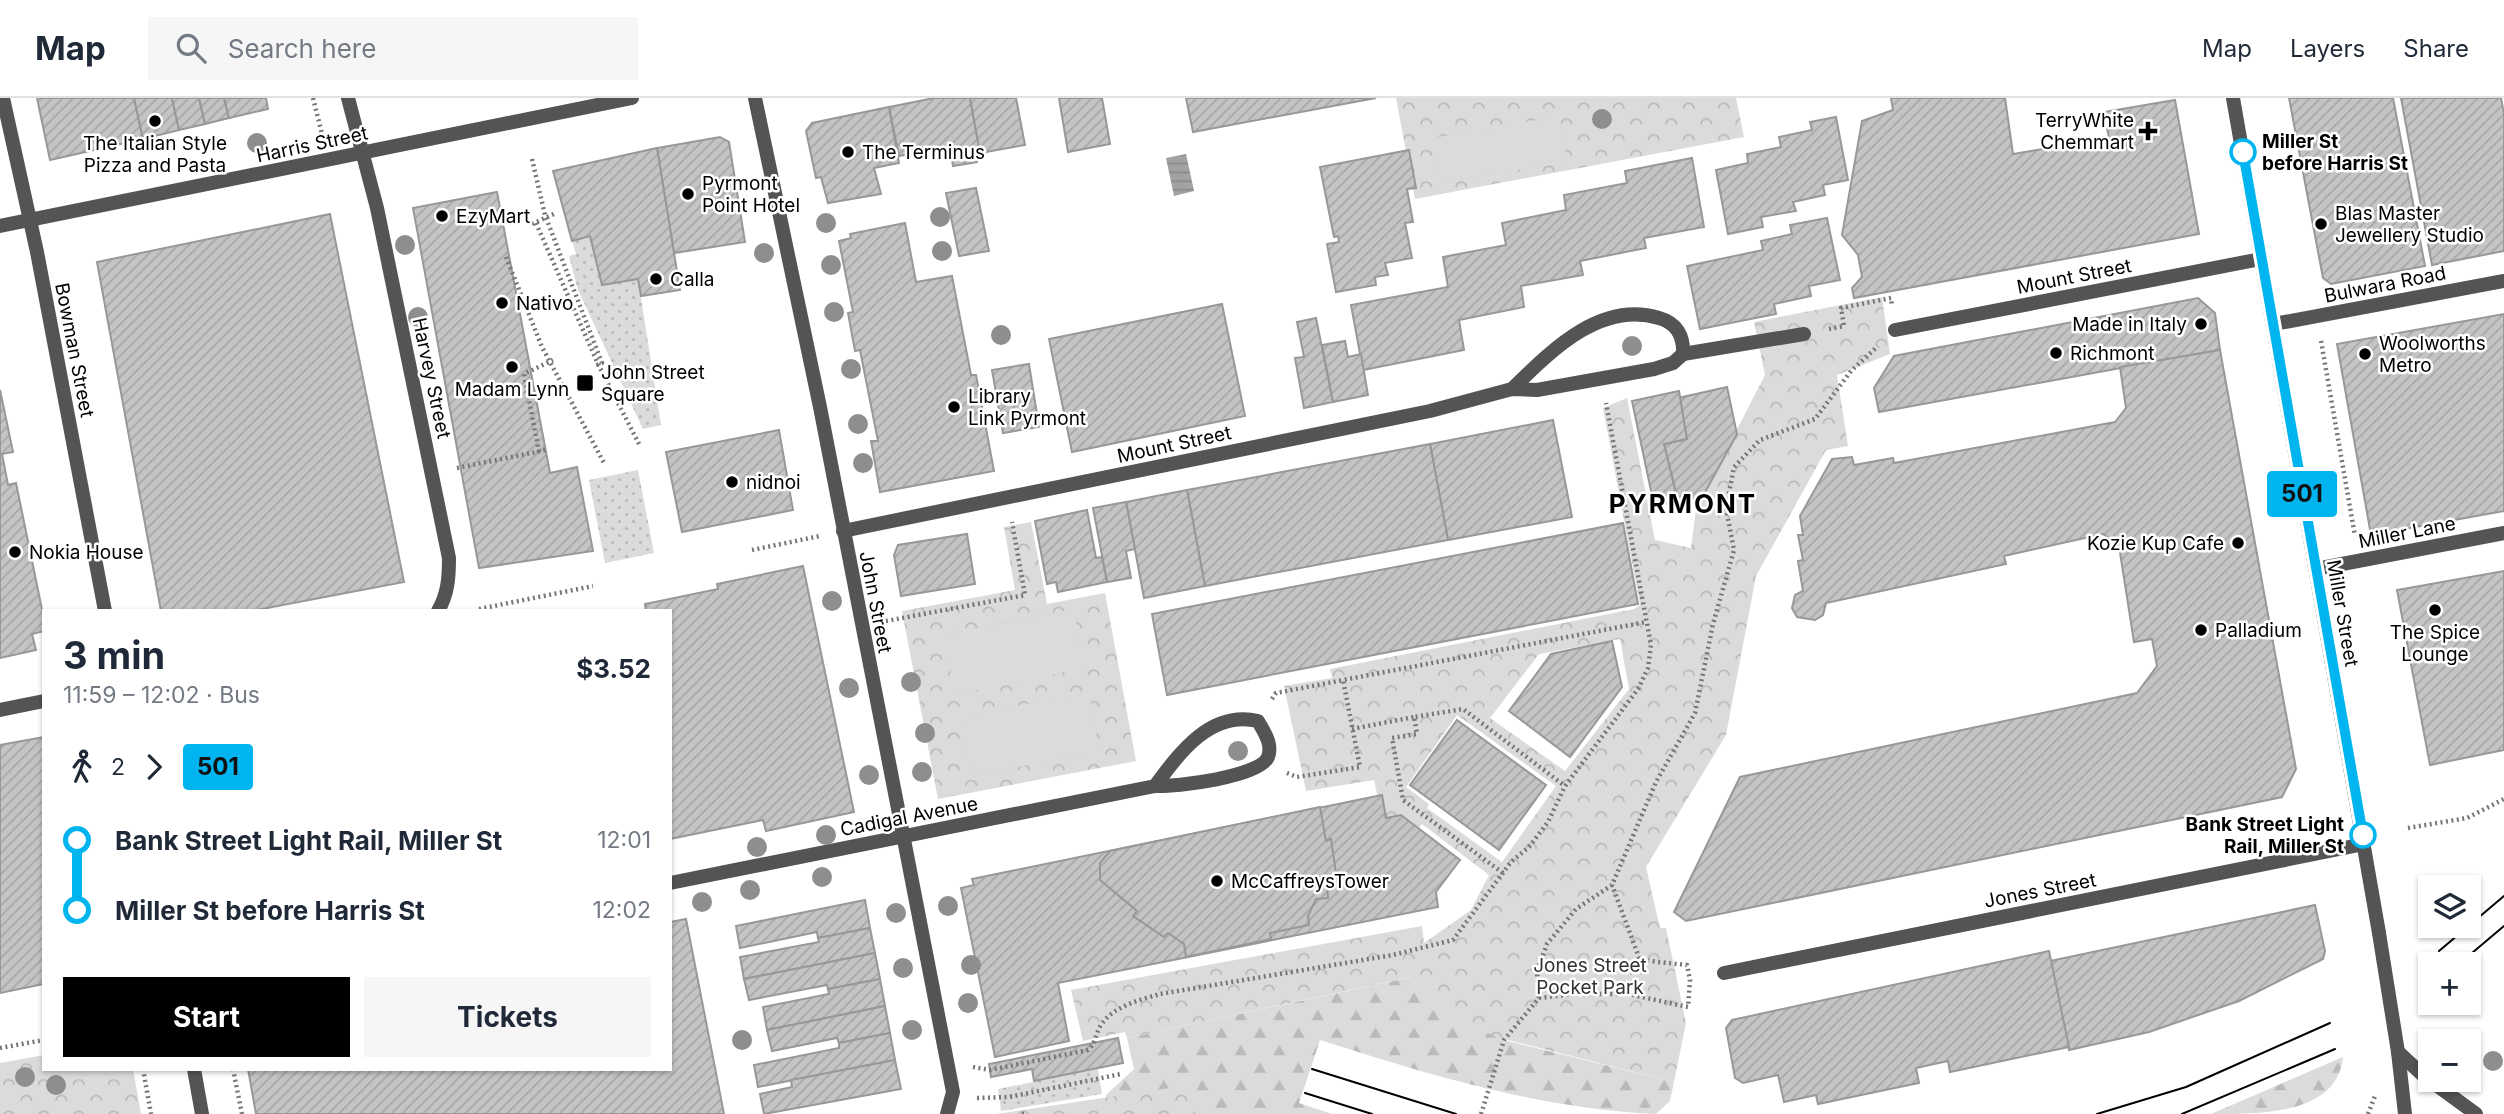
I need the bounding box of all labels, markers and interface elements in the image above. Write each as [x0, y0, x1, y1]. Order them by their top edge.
search box [148, 17, 638, 80]
text: Map [35, 28, 106, 68]
icon: search [172, 29, 210, 67]
text: Search here [228, 33, 376, 64]
text: Map [2202, 34, 2252, 63]
text: Layers [2290, 34, 2365, 63]
text: Share [2403, 34, 2469, 63]
place label: TerryWhite Chemmart [2035, 109, 2134, 154]
marker: The Italian Style Pizza and Pasta [147, 113, 163, 129]
street label: Harris Street [254, 121, 370, 168]
marker: TerryWhite Chemmart [2140, 123, 2156, 139]
place label: Miller St before Harris St [2262, 130, 2408, 175]
place label: The Italian Style Pizza and Pasta [83, 132, 227, 177]
marker: Miller St before Harris St [2230, 139, 2256, 165]
place label: The Terminus [862, 141, 985, 164]
marker: The Terminus [840, 144, 856, 160]
place label: Pyrmont Point Hotel [702, 172, 800, 217]
marker: Pyrmont Point Hotel [680, 186, 696, 202]
place label: Blas Master Jewellery Studio [2335, 202, 2484, 247]
place label: EzyMart [456, 205, 530, 228]
marker: EzyMart [434, 208, 450, 224]
marker: Blas Master Jewellery Studio [2313, 216, 2329, 232]
street label: Mount Street [2015, 254, 2133, 299]
street label: Bulwara Road [2322, 261, 2448, 308]
place label: Calla [670, 268, 714, 291]
marker: Calla [648, 271, 664, 287]
street label: Bowman Street [50, 281, 99, 419]
place label: Nativo [516, 292, 574, 315]
marker: Nativo [494, 295, 510, 311]
place label: Made in Italy [2072, 313, 2187, 336]
street label: Harvey Street [407, 316, 456, 441]
marker: Made in Italy [2193, 316, 2209, 332]
place label: Woolworths Metro [2379, 332, 2486, 377]
place label: Richmont [2070, 342, 2154, 365]
marker: Richmont [2048, 345, 2064, 361]
marker: Woolworths Metro [2357, 346, 2373, 362]
marker: Madam Lynn [504, 359, 520, 375]
place label: John Street Square [601, 361, 705, 406]
marker: John Street Square [575, 373, 595, 393]
place label: Madam Lynn [455, 378, 569, 401]
place label: Library Link Pyrmont [968, 385, 1086, 430]
marker: Library Link Pyrmont [946, 399, 962, 415]
street label: Mount Street [1115, 421, 1233, 468]
place label: nidnoi [746, 471, 801, 494]
line badge: 501 [2262, 471, 2342, 517]
marker: nidnoi [724, 474, 740, 490]
text: 501 [2281, 479, 2323, 508]
district label: PYRMONT [1609, 488, 1757, 519]
street label: Miller Lane [2357, 512, 2458, 553]
place label: Kozie Kup Cafe [2087, 532, 2224, 555]
marker: Kozie Kup Cafe [2230, 535, 2246, 551]
place label: Nokia House [29, 541, 144, 564]
marker: Nokia House [7, 544, 23, 560]
street label: John Street [854, 549, 897, 655]
street label: Miller Street [2322, 558, 2363, 668]
marker: The Spice Lounge [2427, 602, 2443, 618]
place label: Palladium [2215, 619, 2302, 642]
place label: The Spice Lounge [2390, 621, 2480, 666]
marker: Palladium [2193, 622, 2209, 638]
text: 3 min [63, 632, 165, 678]
text: $3.52 [576, 653, 651, 684]
text: 11:59 – 12:02 · Bus [63, 681, 260, 709]
icon: walk [63, 748, 101, 786]
icon: forward [135, 748, 173, 786]
text: 501 [197, 752, 239, 781]
text: 2 [111, 753, 125, 781]
street label: Cadigal Avenue [838, 792, 980, 841]
place label: Bank Street Light Rail, Miller St [2186, 813, 2344, 858]
marker: Bank Street Light Rail, Miller St [2350, 822, 2376, 848]
text: Bank Street Light Rail, Miller St [115, 825, 502, 856]
text: 12:01 [597, 826, 651, 854]
street label: Jones Street [1982, 868, 2098, 913]
place label: McCaffreysTower [1231, 870, 1389, 893]
marker: McCaffreysTower [1209, 873, 1225, 889]
map controls [2418, 875, 2481, 1092]
button: layers [2418, 875, 2481, 938]
text: Miller St before Harris St [115, 895, 425, 926]
text: 12:02 [592, 896, 651, 924]
button: + [2418, 952, 2481, 1015]
park label: Jones Street Pocket Park [1533, 954, 1647, 999]
button: Start [63, 977, 350, 1057]
button: Tickets [364, 977, 651, 1057]
button: − [2418, 1029, 2481, 1092]

